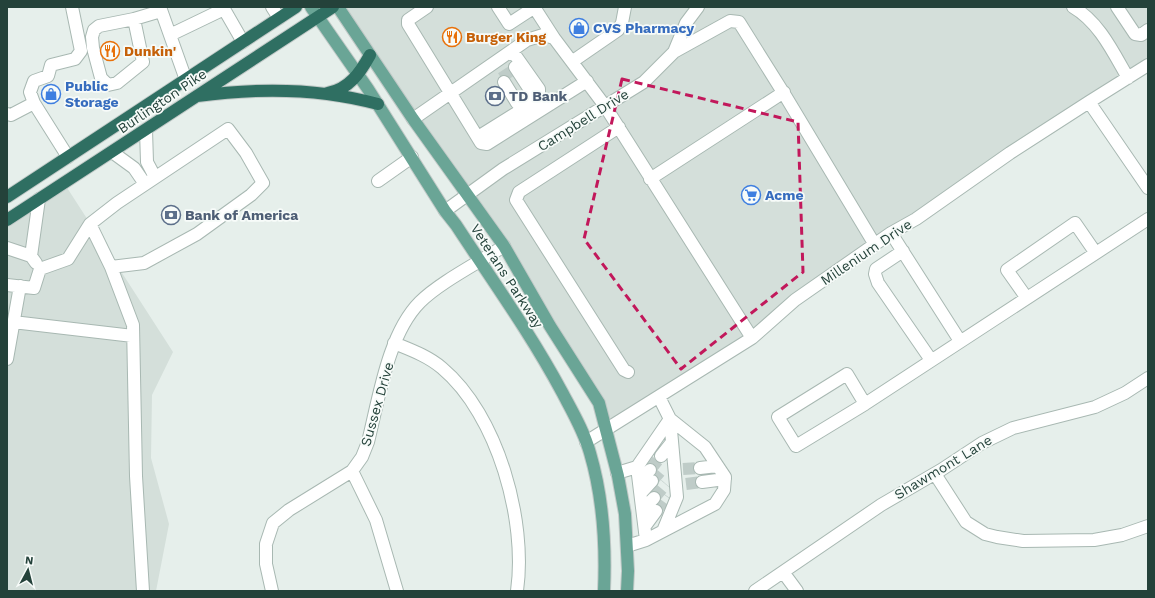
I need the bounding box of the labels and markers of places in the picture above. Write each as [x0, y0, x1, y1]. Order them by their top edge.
shop icon: CVS Pharmacy [568, 17, 590, 39]
place label: CVS Pharmacy [593, 20, 694, 36]
restaurant icon: Burger King [441, 26, 463, 48]
place label: Burger King [466, 29, 546, 45]
restaurant icon: Dunkin' [99, 40, 121, 62]
place label: Dunkin' [124, 43, 176, 59]
place label: Public Storage [65, 78, 119, 110]
shop icon: Public Storage [40, 83, 62, 105]
bank icon: TD Bank [484, 85, 506, 107]
place label: TD Bank [509, 88, 568, 104]
supermarket icon: Acme [740, 184, 762, 206]
place label: Acme [765, 187, 804, 203]
bank icon: Bank of America [160, 204, 182, 226]
place label: Bank of America [185, 207, 299, 223]

